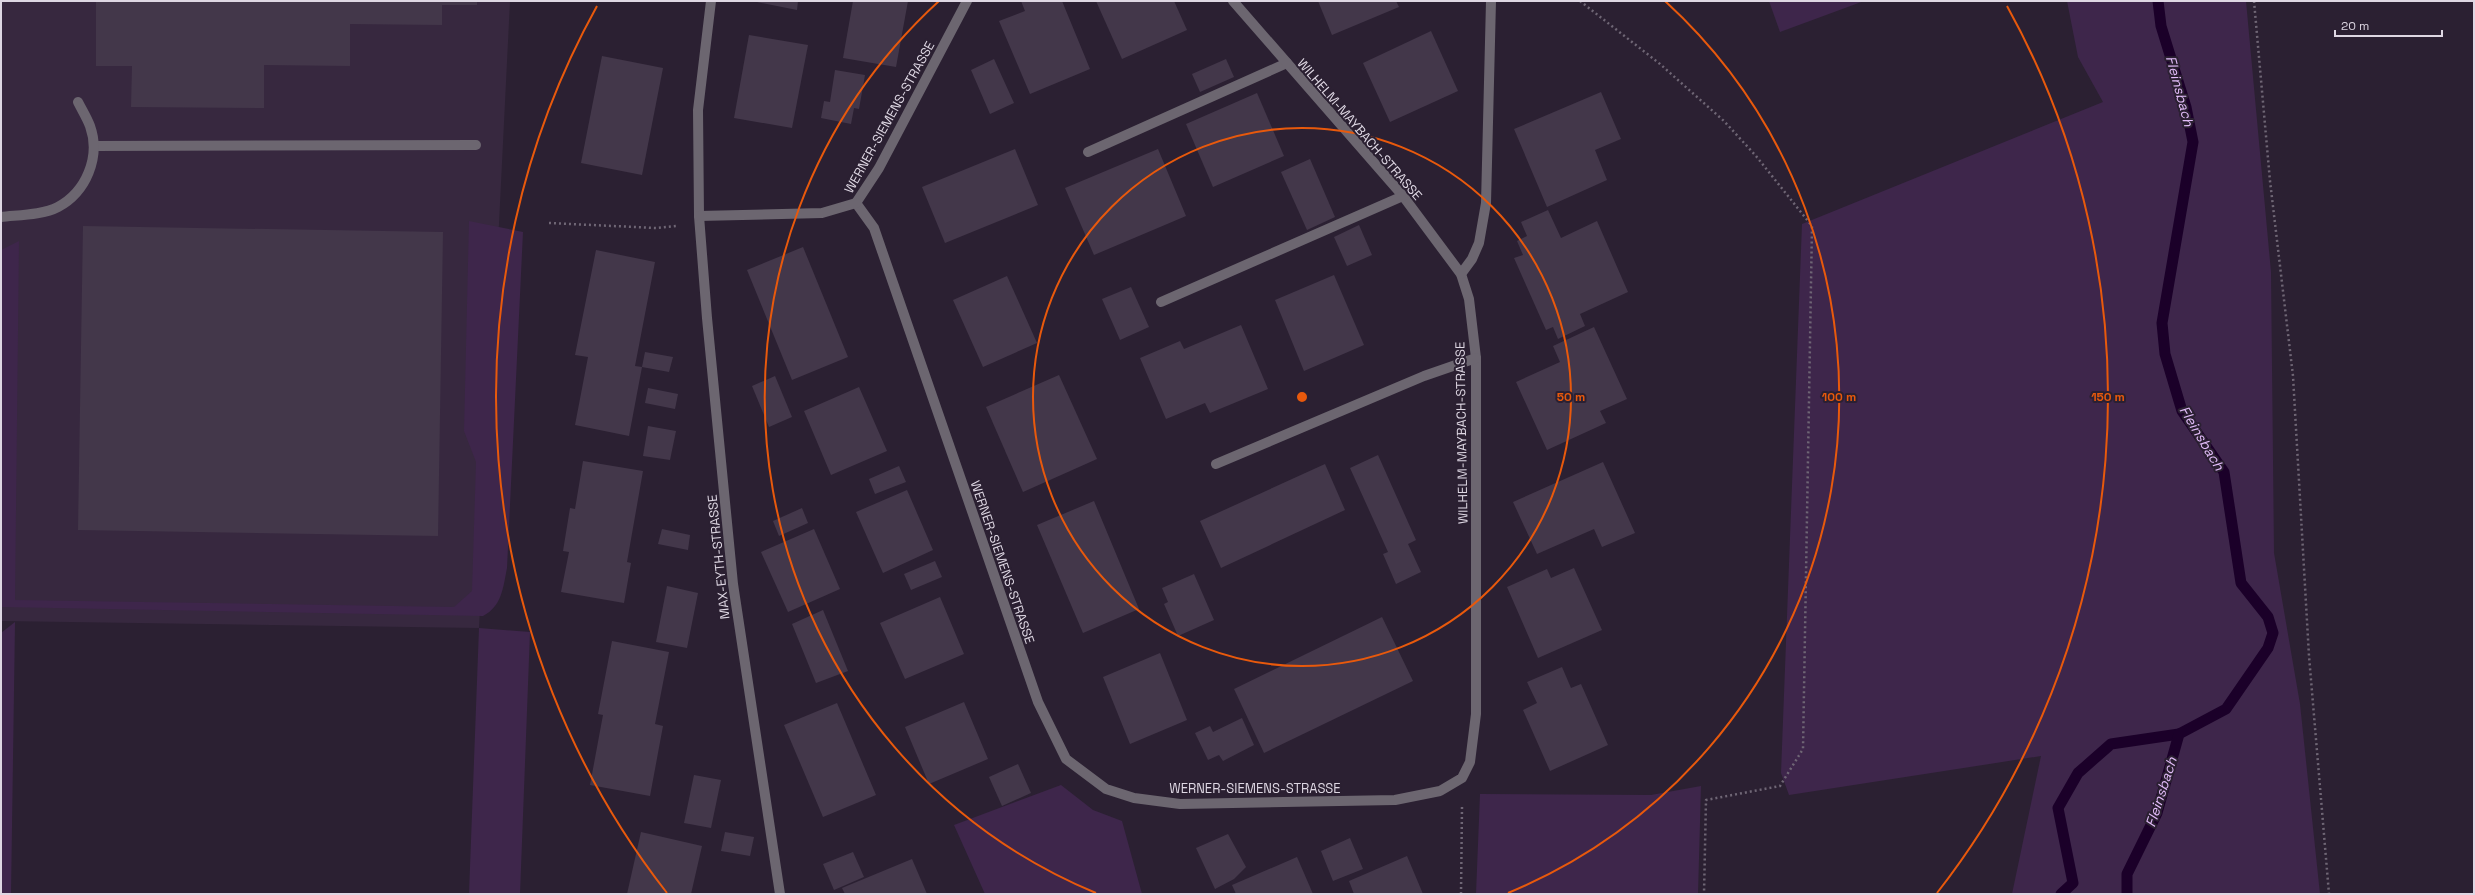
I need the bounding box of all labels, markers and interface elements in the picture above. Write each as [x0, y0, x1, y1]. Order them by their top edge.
scale bar [2335, 12, 2442, 38]
text: 20 m [2341, 18, 2369, 34]
street label: WERNER-SIEMENS-STRASSE [840, 38, 938, 196]
water label: Fleinsbach [2162, 54, 2198, 129]
street label: WILHELM-MAYBACH-STRASSE [1293, 55, 1426, 204]
street label: WILHELM-MAYBACH-STRASSE [1451, 342, 1472, 524]
text: 50 m [1557, 389, 1585, 405]
text: 100 m [1822, 389, 1856, 405]
text: 150 m [2091, 389, 2125, 405]
centre of rings [1295, 390, 1309, 404]
water label: Fleinsbach [2176, 402, 2229, 474]
street label: WERNER-SIEMENS-STRASSE [967, 478, 1038, 646]
street label: MAX-EYTH-STRASSE [703, 494, 733, 620]
water label: Fleinsbach [2141, 754, 2181, 829]
street label: WERNER-SIEMENS-STRASSE [1169, 780, 1341, 797]

